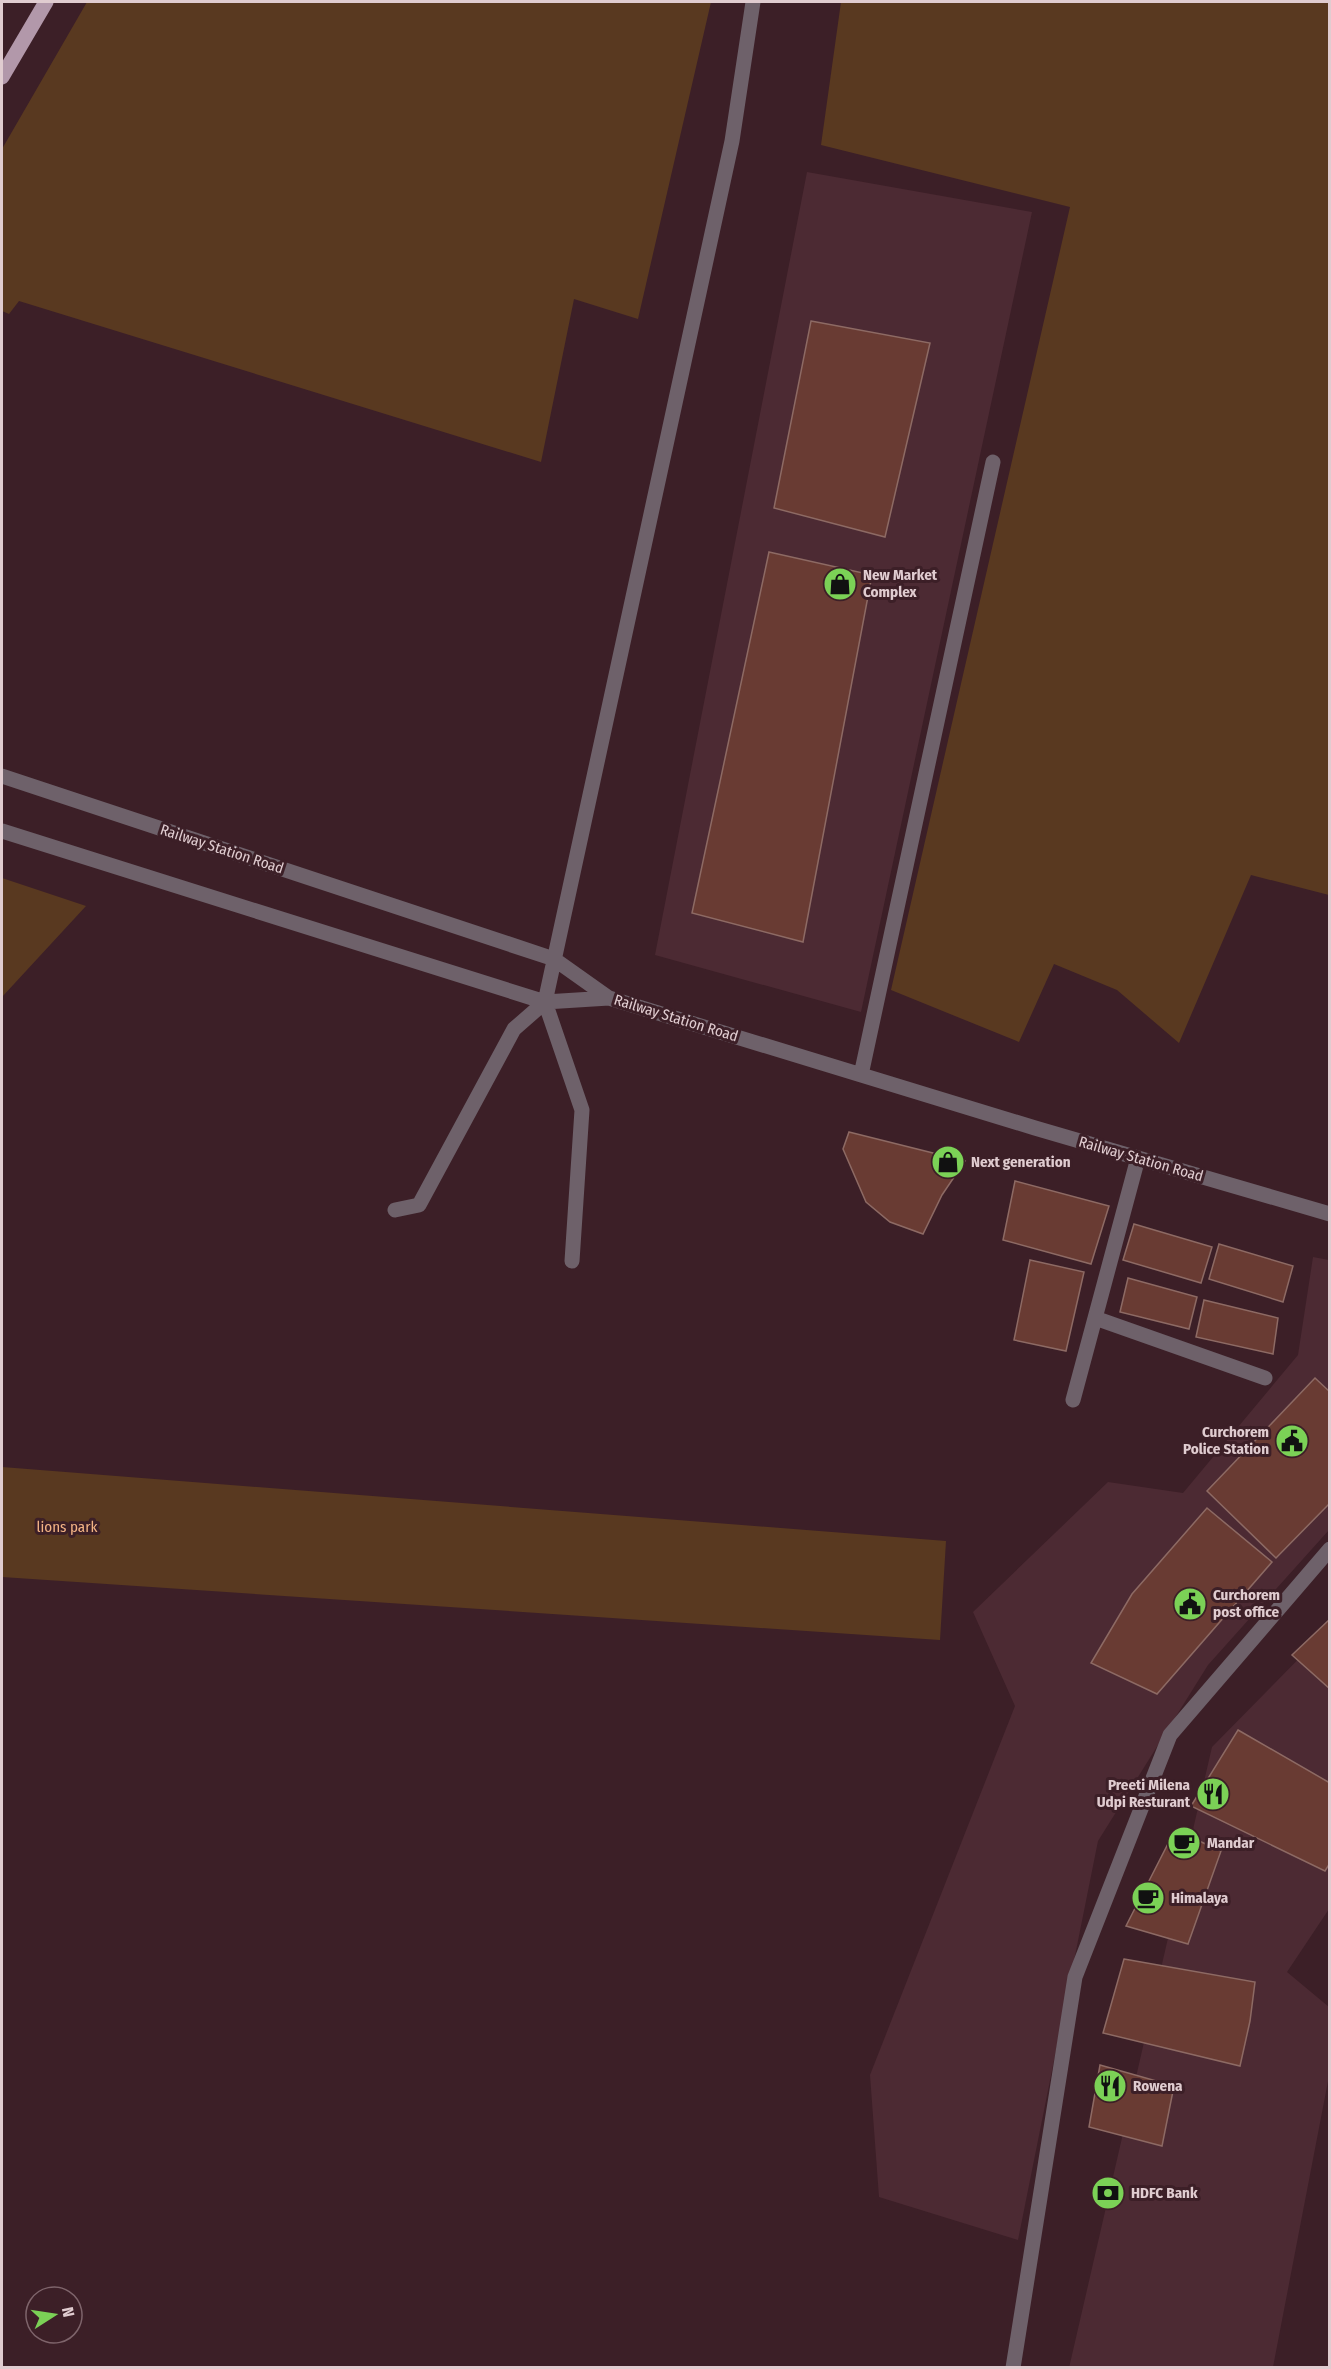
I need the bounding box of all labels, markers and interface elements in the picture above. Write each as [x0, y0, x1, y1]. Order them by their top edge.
shop icon: New Market Complex [822, 566, 858, 602]
place label: New Market Complex [863, 566, 938, 601]
street label: Railway Station Road [158, 821, 286, 877]
street label: Railway Station Road [612, 991, 740, 1045]
street label: Railway Station Road [1077, 1133, 1205, 1185]
shop icon: Next generation [930, 1144, 966, 1180]
place label: Next generation [971, 1153, 1071, 1171]
place label: Curchorem Police Station [1183, 1423, 1269, 1458]
public building icon: Curchorem Police Station [1274, 1423, 1310, 1459]
park label: lions park [37, 1518, 97, 1536]
public building icon: Curchorem post office [1172, 1586, 1208, 1622]
place label: Curchorem post office [1213, 1586, 1280, 1621]
place label: Preeti Milena Udpi Resturant [1097, 1776, 1191, 1811]
restaurant icon: Preeti Milena Udpi Resturant [1195, 1776, 1231, 1812]
cafe icon: Mandar [1166, 1825, 1202, 1861]
place label: Mandar [1207, 1834, 1255, 1852]
cafe icon: Himalaya [1130, 1880, 1166, 1916]
place label: Himalaya [1171, 1889, 1229, 1907]
restaurant icon: Rowena [1092, 2068, 1128, 2104]
place label: Rowena [1133, 2077, 1183, 2095]
bank icon: HDFC Bank [1090, 2175, 1126, 2211]
place label: HDFC Bank [1131, 2184, 1198, 2202]
north arrow [24, 2285, 84, 2345]
text: N [58, 2305, 78, 2319]

